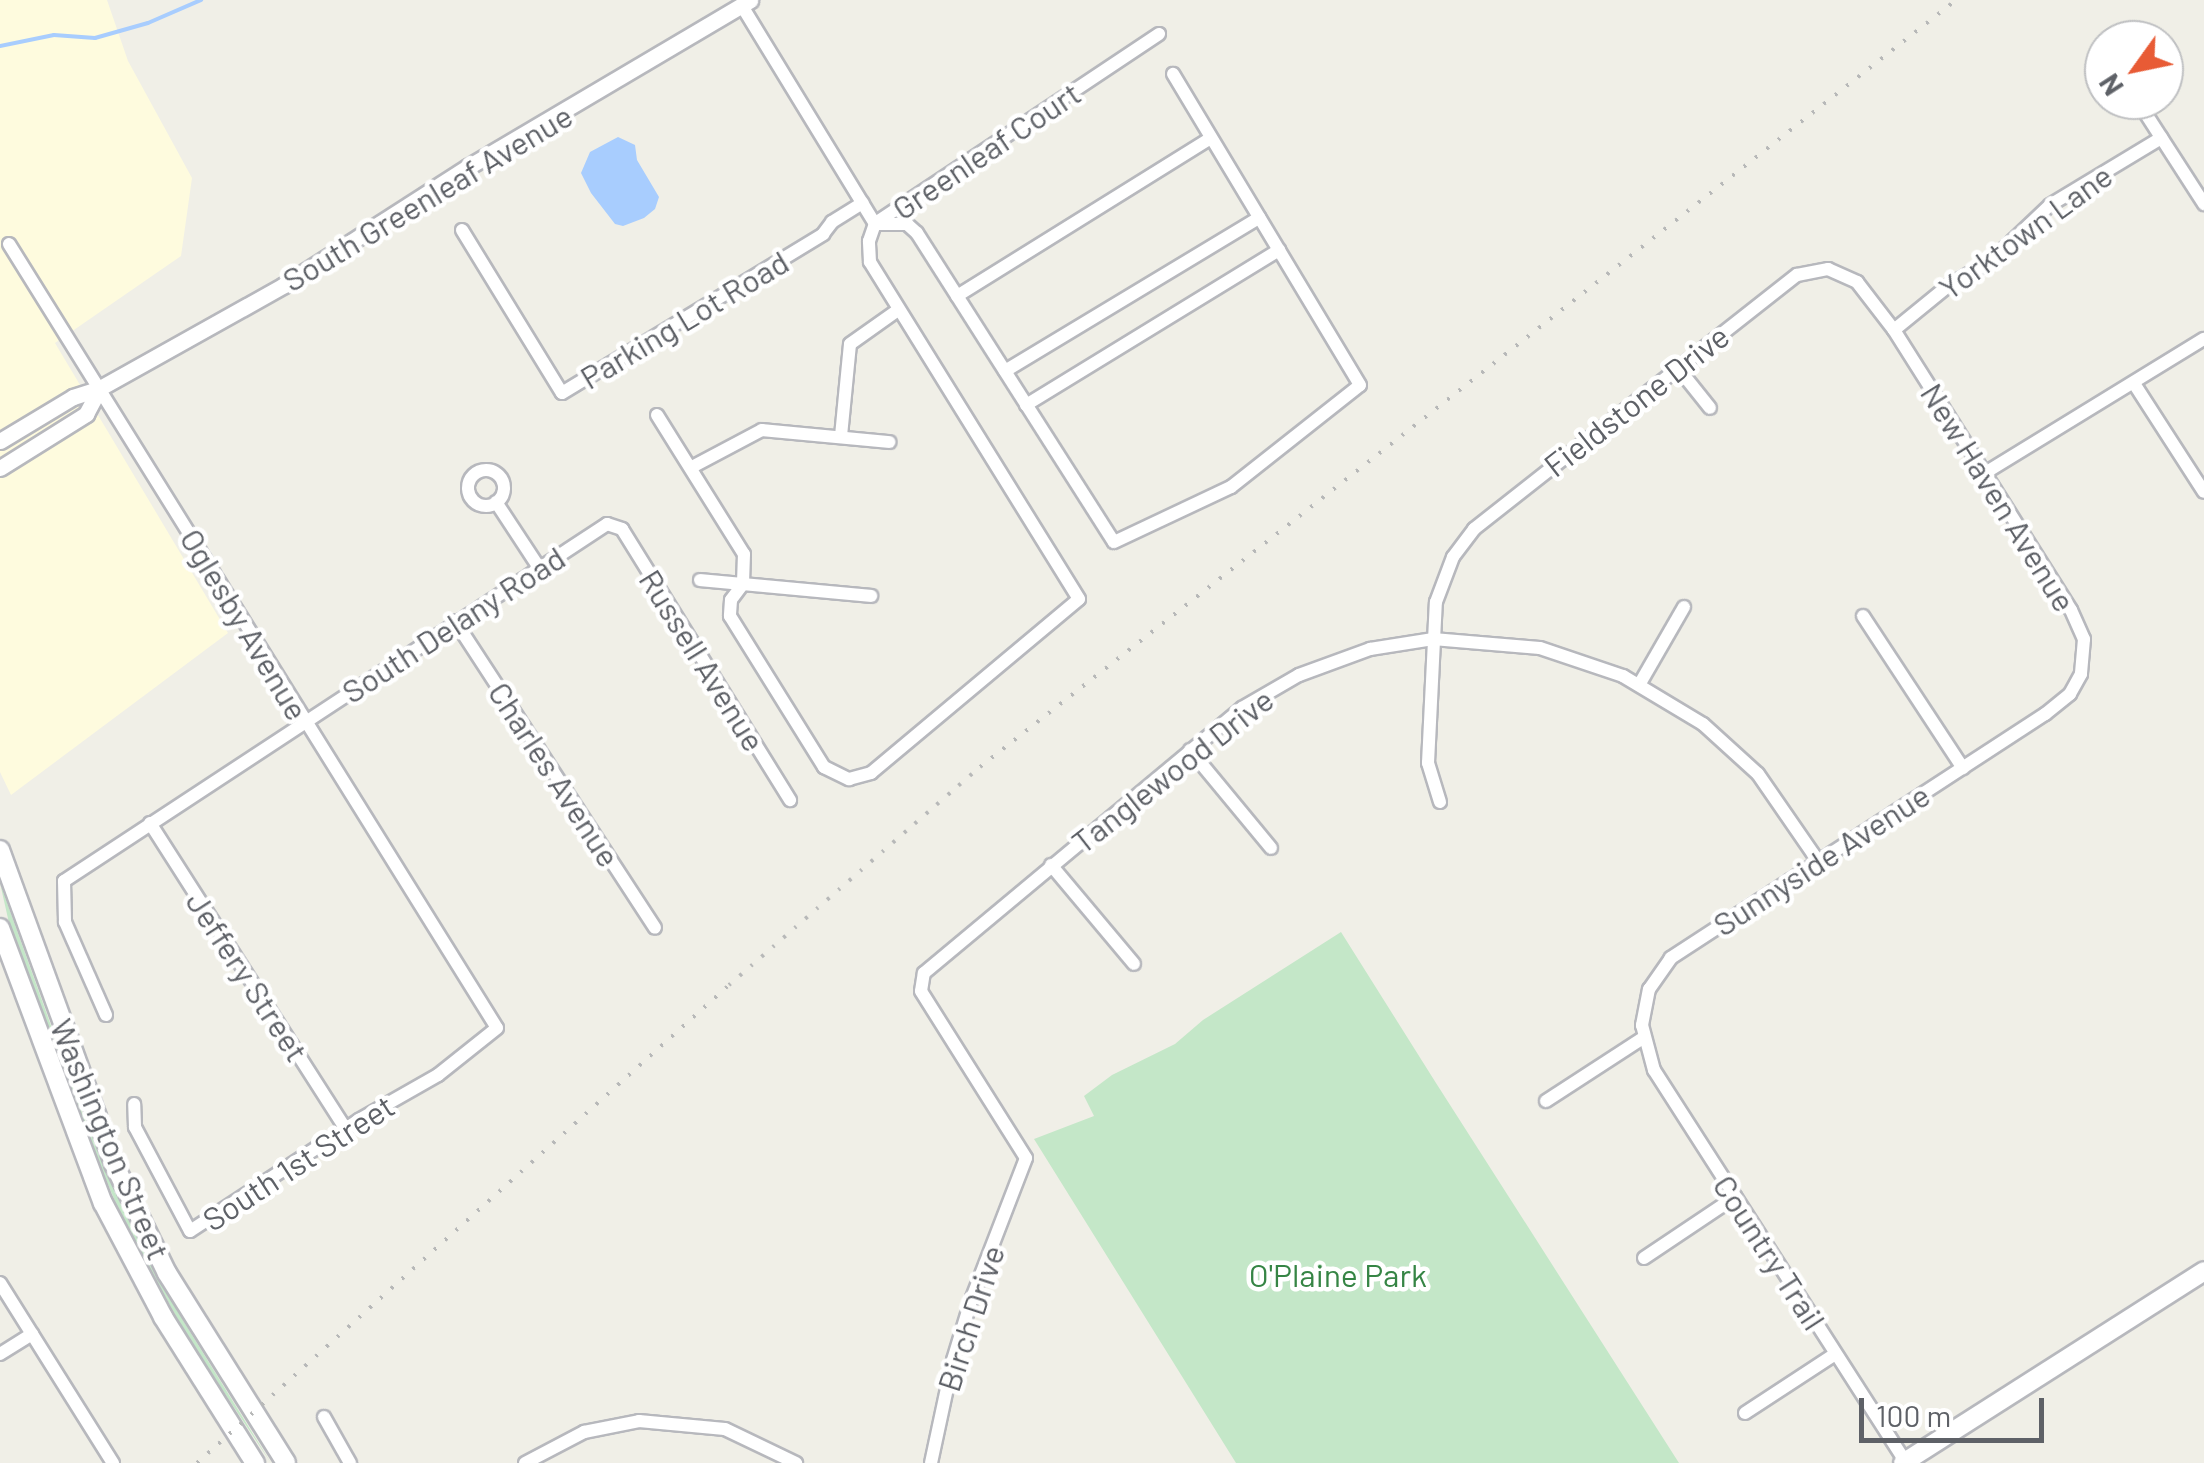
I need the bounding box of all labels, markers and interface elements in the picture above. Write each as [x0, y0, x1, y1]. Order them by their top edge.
north arrow [2084, 20, 2184, 120]
text: N [2091, 68, 2130, 102]
street label: Greenleaf Court [885, 73, 1087, 227]
street label: South Greenleaf Avenue [275, 95, 579, 299]
street label: Yorktown Lane [1931, 155, 2119, 307]
street label: Parking Lot Road [573, 242, 795, 396]
street label: Fieldstone Drive [1536, 316, 1736, 484]
street label: New Haven Avenue [1913, 376, 2085, 618]
street label: Oglesby Avenue [173, 521, 317, 727]
street label: South Delany Road [334, 538, 572, 710]
street label: Russell Avenue [632, 562, 774, 758]
street label: Charles Avenue [481, 675, 629, 873]
street label: Tanglewood Drive [1064, 679, 1280, 861]
street label: Sunnyside Avenue [1706, 775, 1936, 943]
street label: Jeffery Street [179, 884, 317, 1068]
street label: Washington Street [43, 1013, 179, 1265]
street label: South 1st Street [195, 1086, 401, 1238]
street label: Country Trail [1706, 1168, 1834, 1336]
street label: Birch Drive [928, 1240, 1012, 1396]
park label: O'Plaine Park [1249, 1255, 1427, 1293]
scale bar [1864, 1378, 2049, 1440]
text: 100 m [1876, 1397, 1951, 1433]

